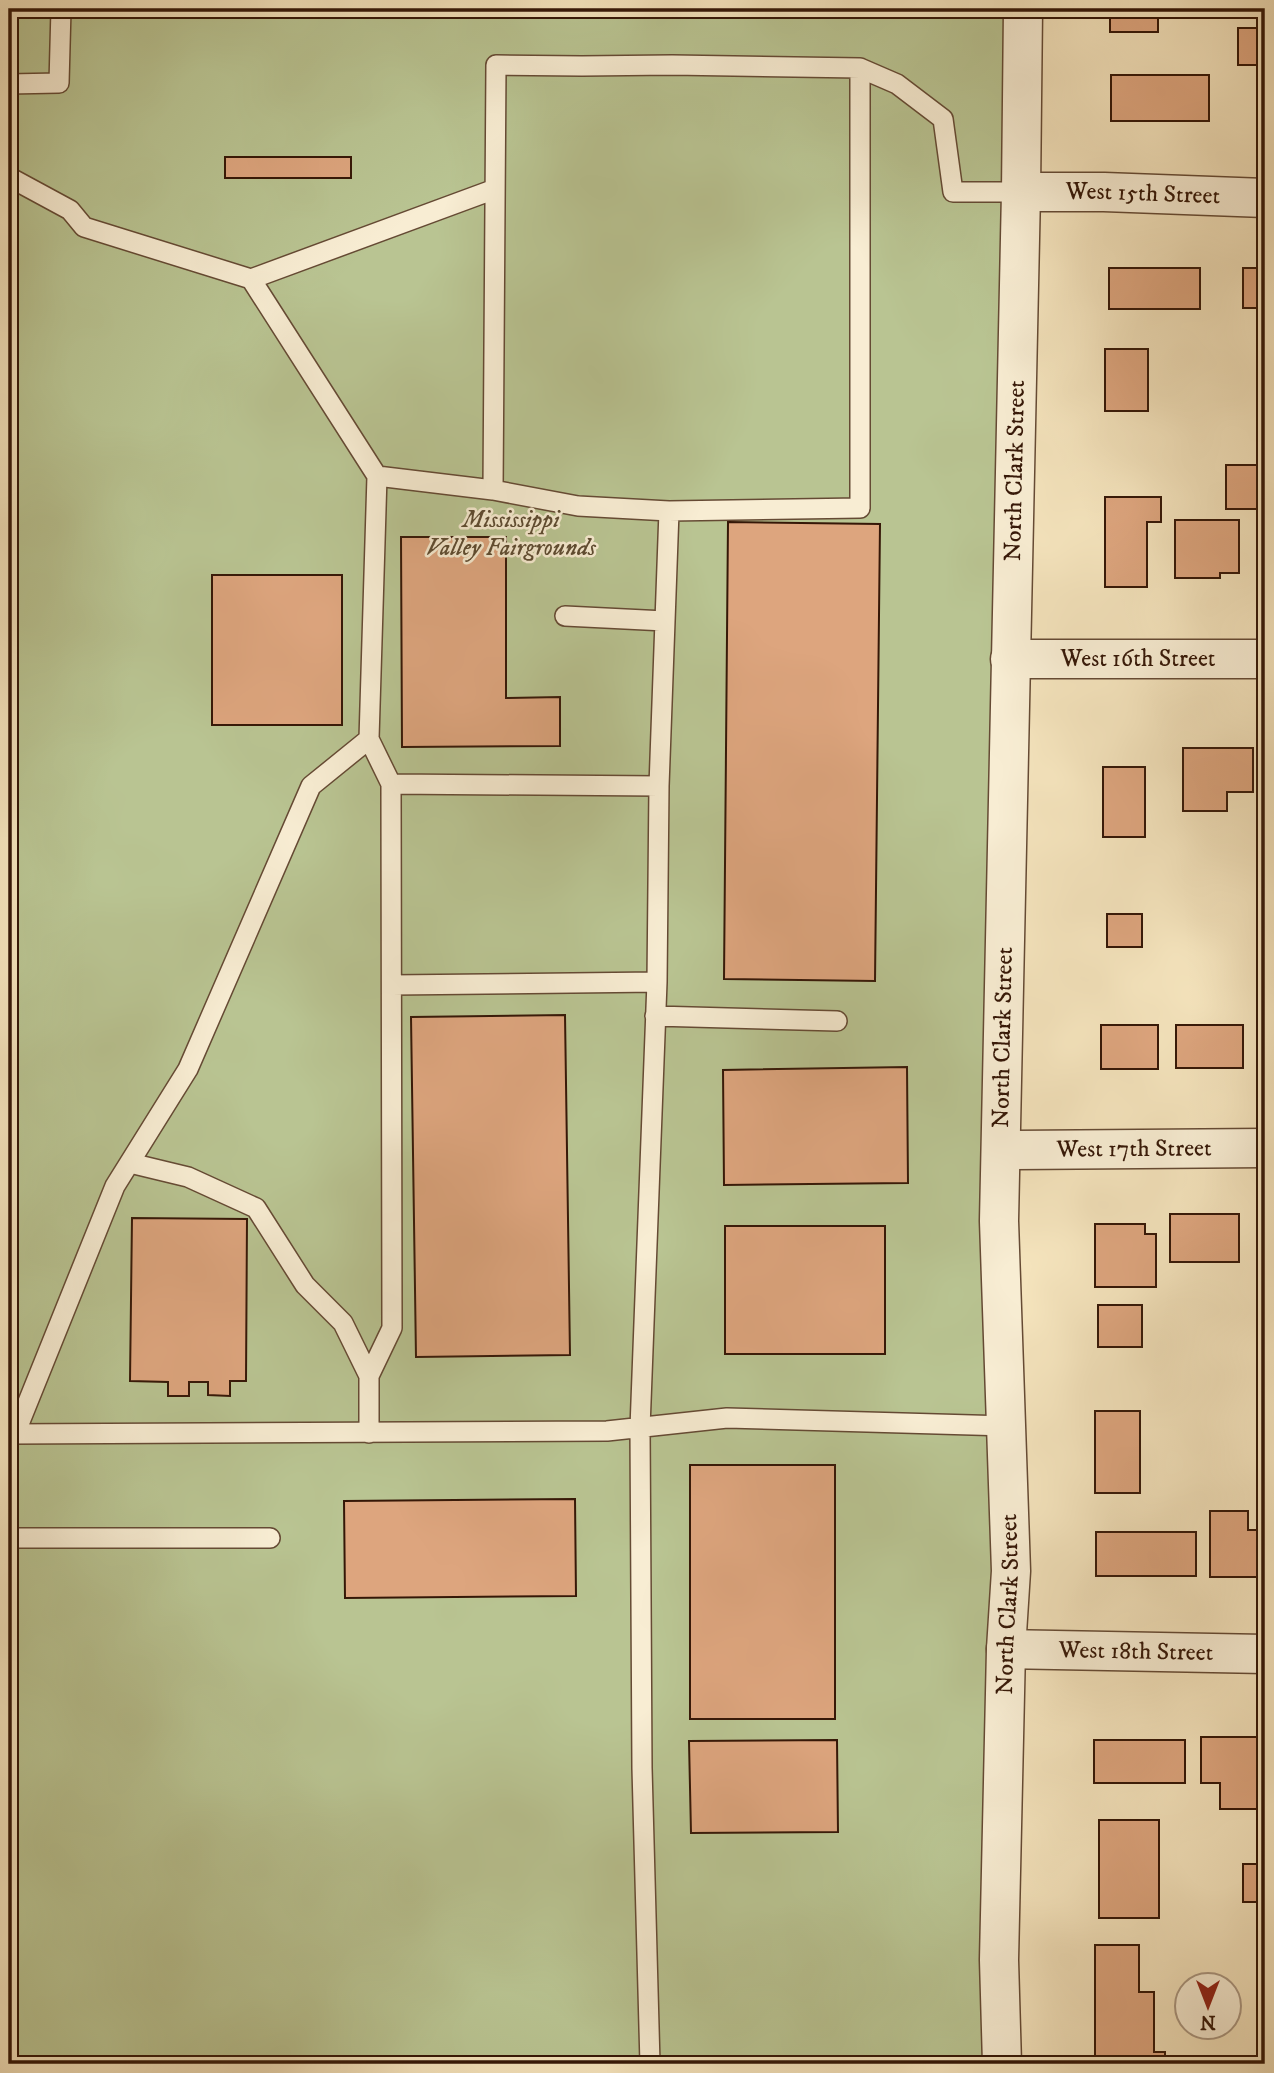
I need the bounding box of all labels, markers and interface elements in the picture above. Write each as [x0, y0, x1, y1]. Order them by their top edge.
street label: West 15th Street [1065, 177, 1221, 211]
street label: North Clark Street [998, 379, 1032, 562]
park label: Mississippi Valley Fairgrounds [426, 505, 597, 563]
street label: West 16th Street [1059, 644, 1216, 674]
street label: North Clark Street [986, 946, 1020, 1128]
street label: West 17th Street [1055, 1133, 1212, 1165]
street label: North Clark Street [990, 1513, 1026, 1695]
street label: West 18th Street [1057, 1635, 1214, 1668]
north arrow [1172, 1972, 1242, 2042]
text: N [1200, 2010, 1216, 2033]

